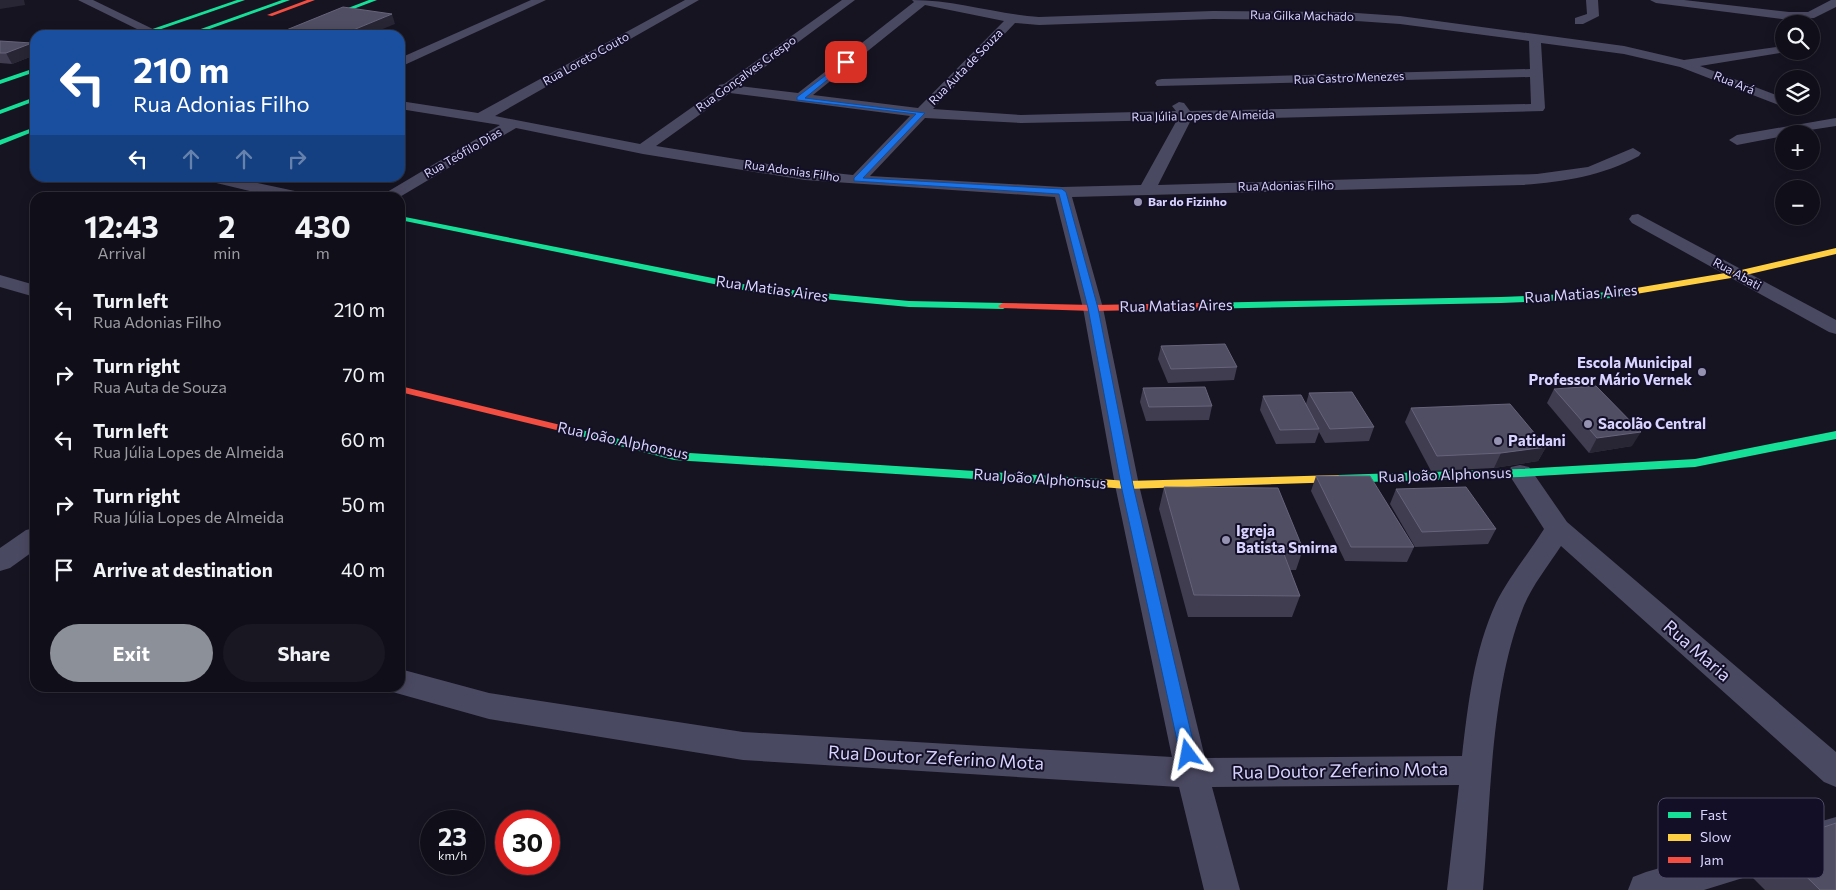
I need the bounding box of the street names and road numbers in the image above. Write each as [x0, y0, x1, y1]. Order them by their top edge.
street label: Rua Gilka Machado [1250, 7, 1354, 23]
street label: Rua Auta de Souza [925, 25, 1005, 107]
street label: Rua Loreto Couto [540, 29, 631, 88]
street label: Rua Gonçalves Crespo [693, 32, 798, 114]
street label: Rua Castro Menezes [1293, 68, 1405, 86]
street label: Rua Ará [1712, 68, 1757, 97]
street label: Rua Júlia Lopes de Almeida [1131, 107, 1275, 124]
street label: Rua Teófilo Dias [421, 124, 504, 180]
street label: Rua Adonias Filho [743, 156, 841, 184]
street label: Rua Adonias Filho [1238, 177, 1334, 193]
street label: Rua Abati [1711, 254, 1764, 292]
street label: Rua Matias Aires [715, 271, 830, 305]
street label: Rua Matias Aires [1524, 280, 1638, 306]
street label: Rua Matias Aires [1119, 295, 1233, 315]
street label: Rua João Alphonsus [556, 417, 690, 463]
street label: Rua João Alphonsus [1378, 463, 1512, 485]
street label: Rua João Alphonsus [973, 464, 1107, 492]
street label: Rua Maria [1659, 615, 1736, 686]
street label: Rua Doutor Zeferino Mota [828, 740, 1045, 774]
street label: Rua Doutor Zeferino Mota [1232, 757, 1448, 783]

